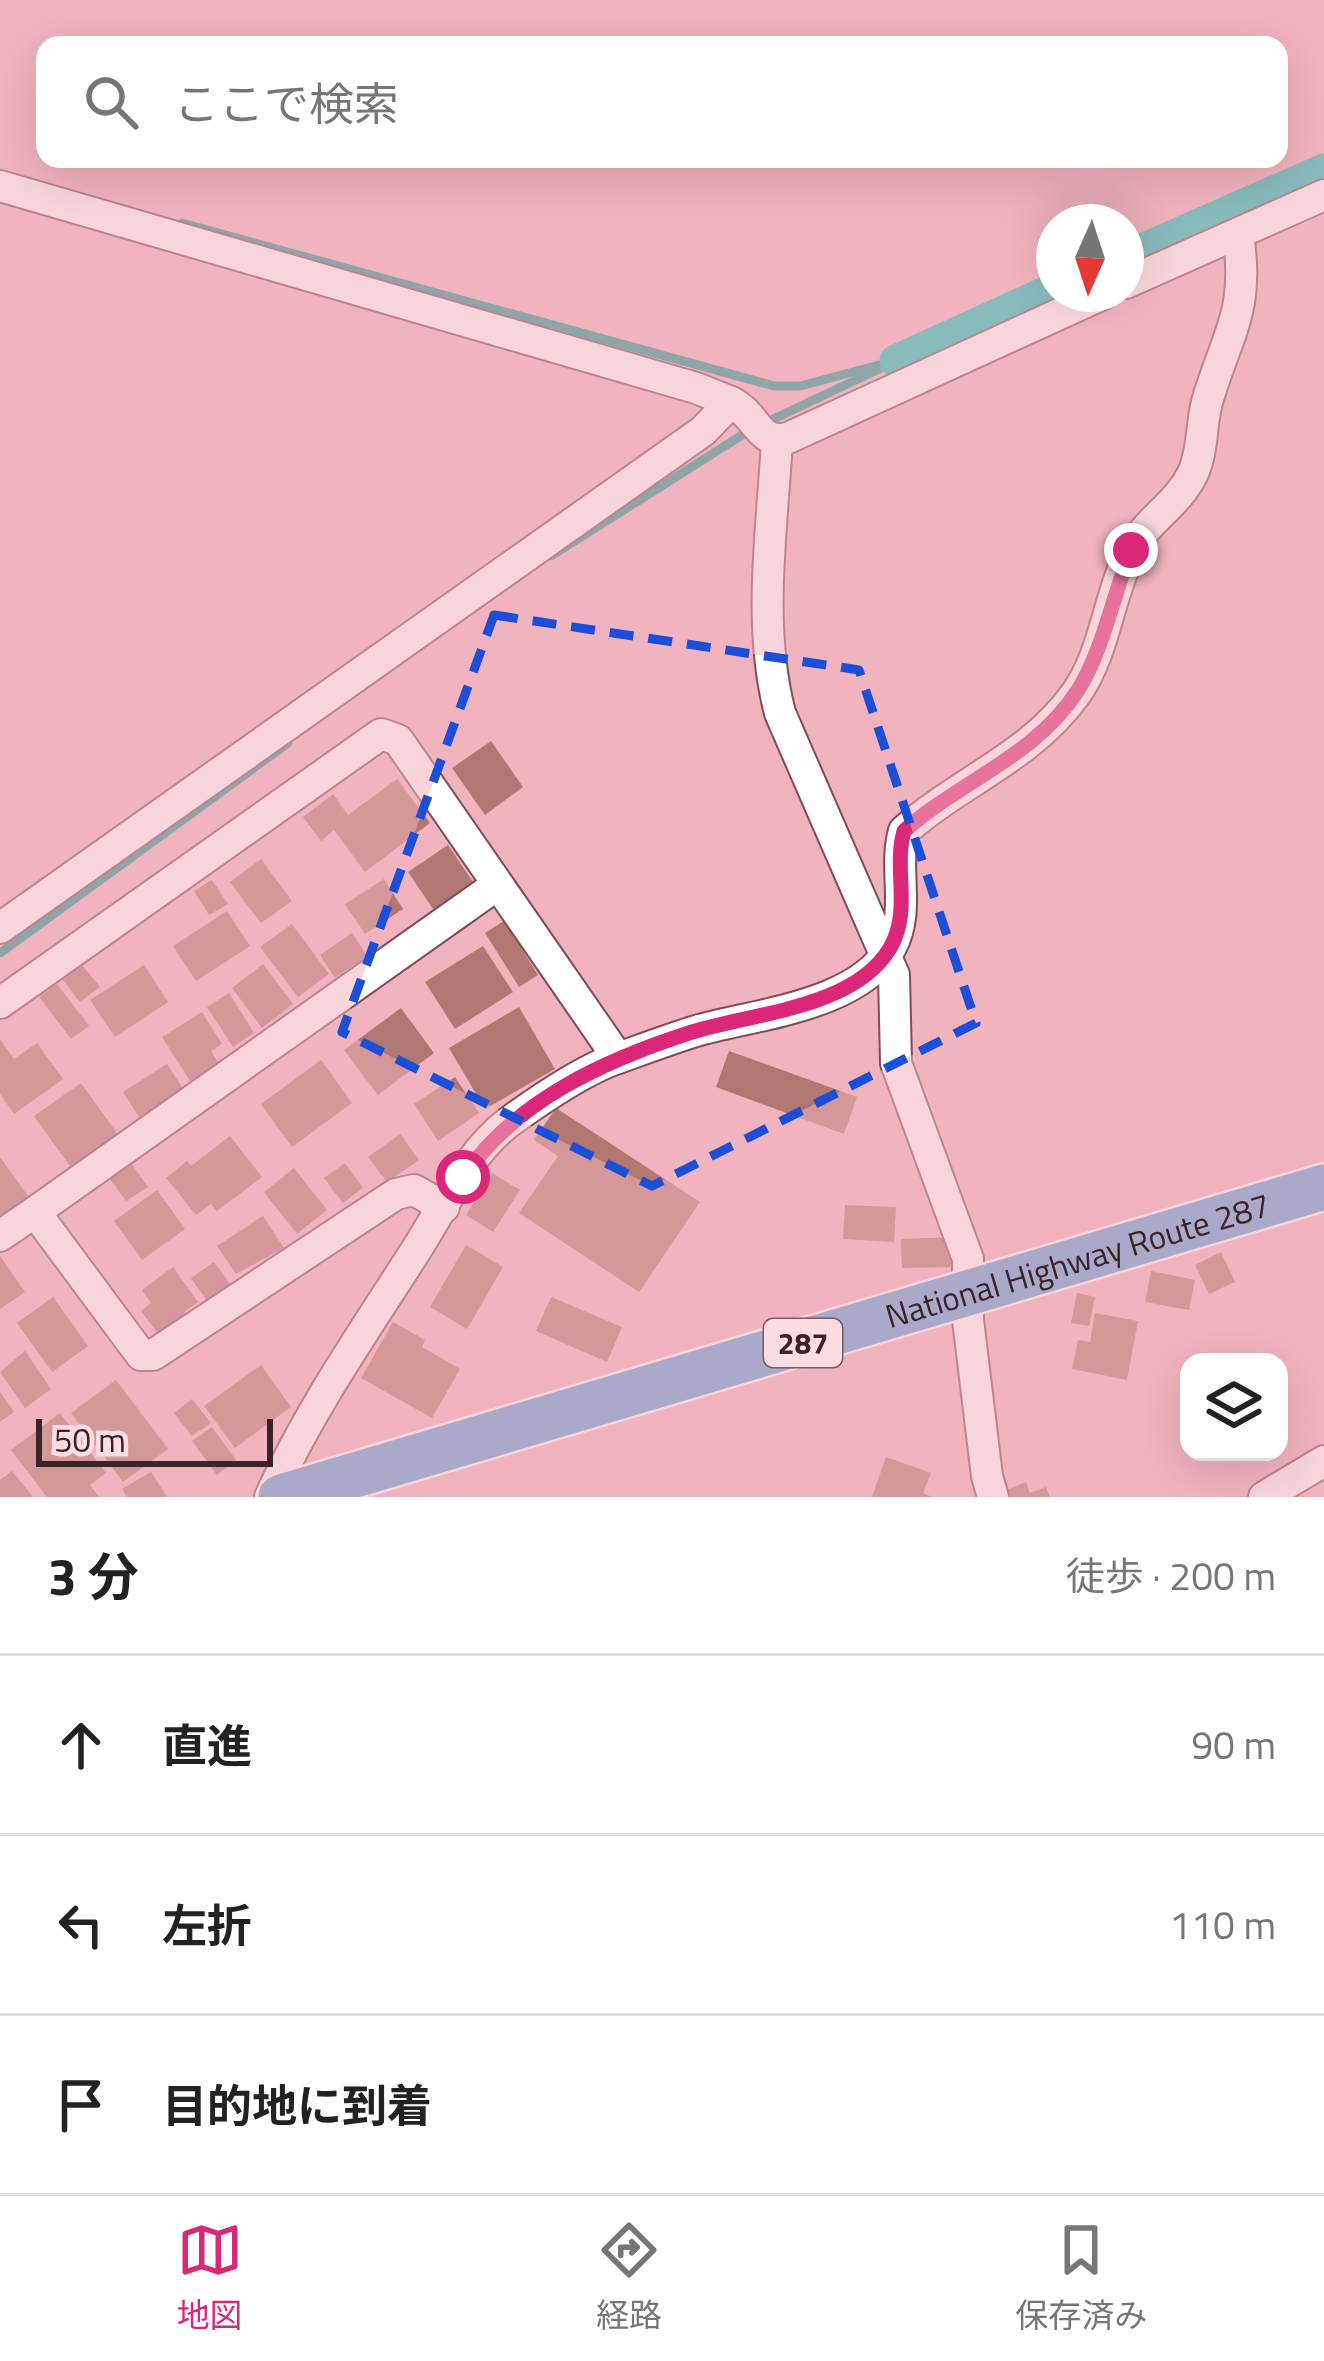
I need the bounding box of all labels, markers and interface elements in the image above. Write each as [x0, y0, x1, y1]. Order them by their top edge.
search box [36, 36, 1288, 168]
icon: search [78, 69, 144, 135]
text: ここで検索 [174, 69, 399, 137]
north arrow [1036, 204, 1144, 312]
route end [1104, 523, 1158, 577]
route start [436, 1150, 490, 1204]
street label: National Highway Route 287 [879, 1179, 1276, 1341]
road number: 287 [764, 1319, 842, 1367]
map controls [1180, 1353, 1288, 1461]
button: layers [1180, 1353, 1288, 1461]
scale bar [36, 1413, 273, 1466]
text: 50 m [54, 1415, 126, 1465]
text: 3 分 [48, 1537, 139, 1615]
text: 徒歩 · 200 m [1066, 1546, 1276, 1605]
text: 直進 [162, 1711, 252, 1779]
icon: ahead [48, 1712, 114, 1778]
text: 90 m [1191, 1715, 1276, 1774]
text: 左折 [162, 1891, 252, 1959]
icon: left [48, 1892, 114, 1958]
text: 110 m [1169, 1895, 1276, 1954]
text: 目的地に到着 [162, 2071, 432, 2139]
icon: arrive [48, 2072, 114, 2138]
tab: 地図 [177, 2217, 243, 2340]
tab: 経路 [596, 2217, 662, 2340]
tab: 保存済み [1015, 2217, 1147, 2340]

